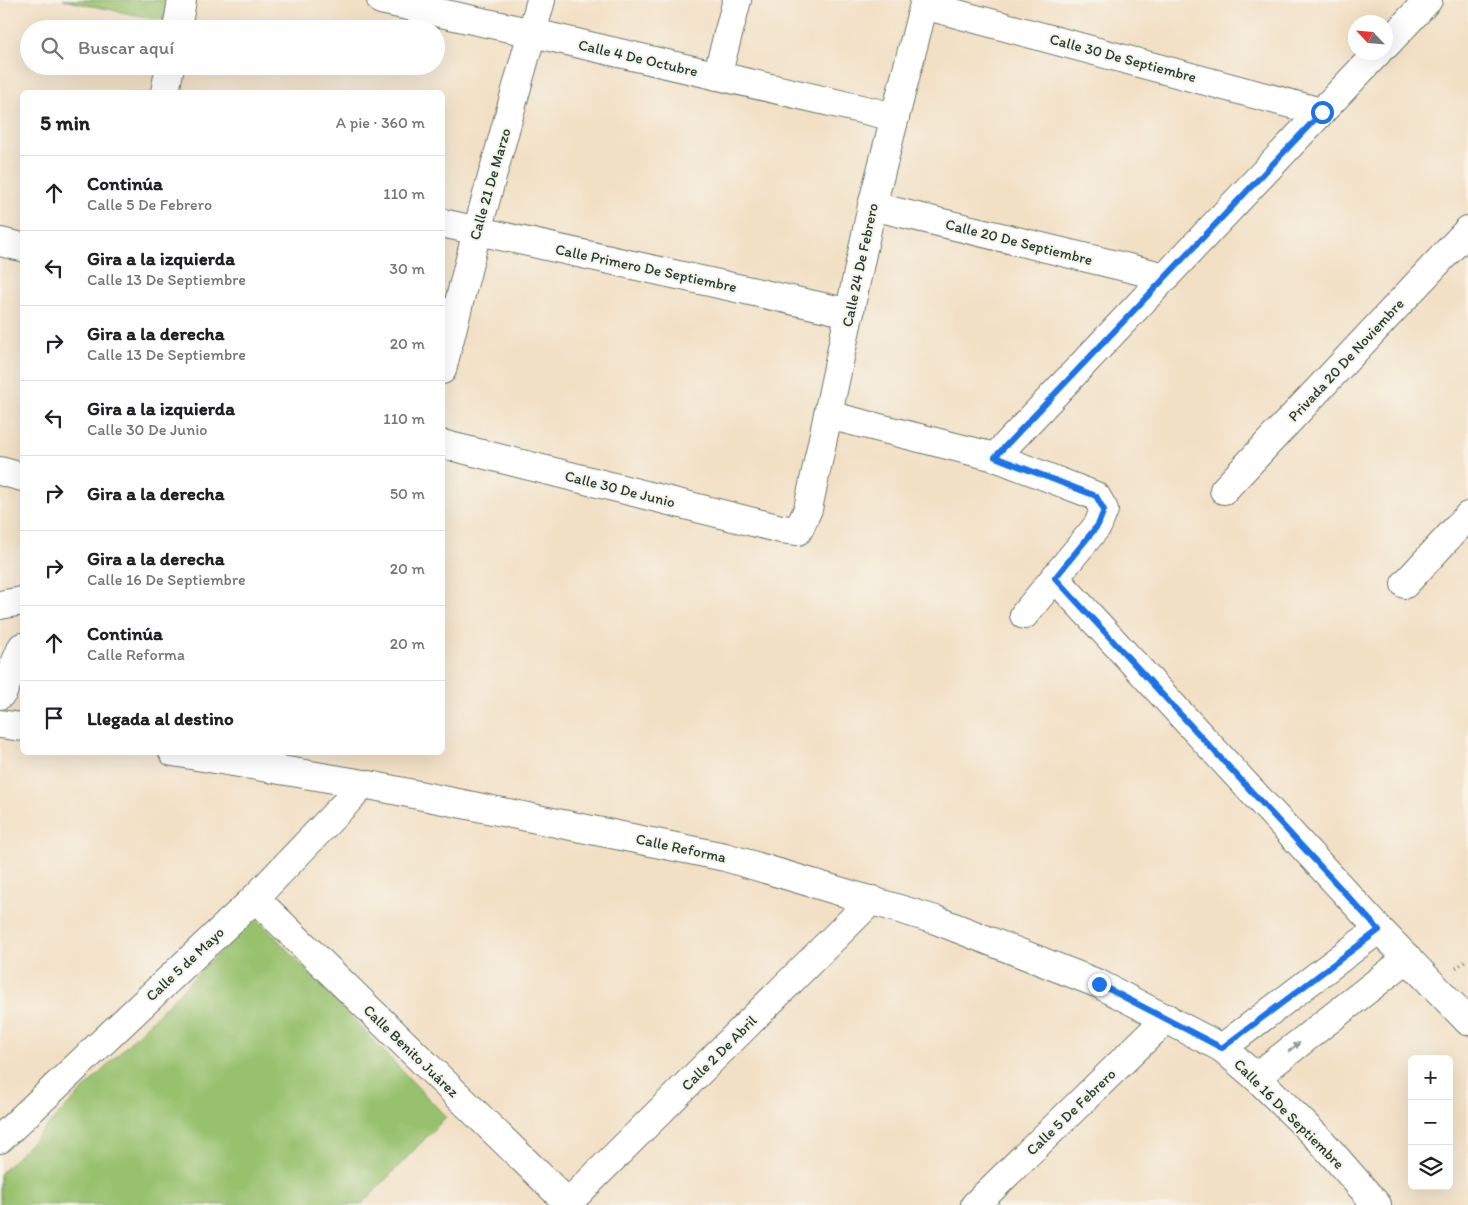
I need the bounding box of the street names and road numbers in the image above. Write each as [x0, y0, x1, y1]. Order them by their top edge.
street label: Calle 30 De Septiembre [1048, 30, 1198, 86]
street label: Calle 4 De Octubre [577, 36, 699, 80]
street label: Calle 21 De Marzo [465, 126, 515, 242]
street label: Calle 24 De Febrero [838, 201, 882, 329]
street label: Calle 20 De Septiembre [944, 215, 1094, 269]
street label: Calle Primero De Septiembre [554, 240, 738, 296]
street label: Privada 20 De Noviembre [1284, 295, 1408, 425]
street label: Calle 30 De Junio [563, 467, 677, 511]
street label: Calle Reforma [634, 830, 728, 866]
street label: Calle 5 de Mayo [142, 923, 228, 1005]
street label: Calle Benito Juárez [360, 1001, 462, 1101]
street label: Calle 2 De Abril [677, 1011, 761, 1095]
street label: Calle 16 De Septiembre [1230, 1055, 1348, 1173]
street label: Calle 5 De Febrero [1023, 1065, 1119, 1159]

